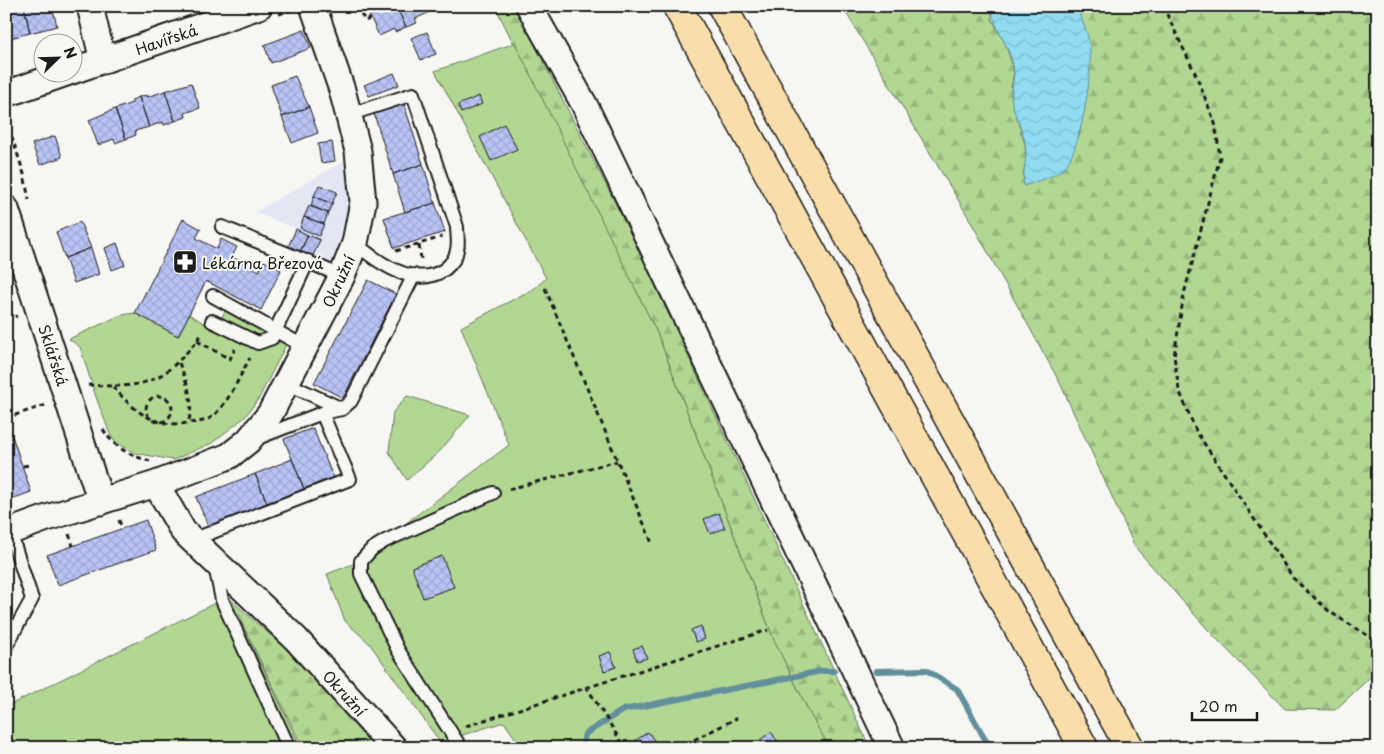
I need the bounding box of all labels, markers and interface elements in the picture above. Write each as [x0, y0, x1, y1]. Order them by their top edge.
street label: Havířská [132, 17, 201, 60]
north arrow [32, 32, 82, 82]
text: N [59, 44, 82, 62]
pharmacy icon: Lékárna Březová [172, 249, 198, 275]
street label: Okružní [316, 250, 360, 311]
place label: Lékárna Březová [202, 251, 324, 274]
street label: Sklářská [33, 321, 75, 389]
street label: Okružní [318, 665, 373, 722]
scale bar [1192, 689, 1256, 721]
text: 20 m [1199, 694, 1238, 717]

